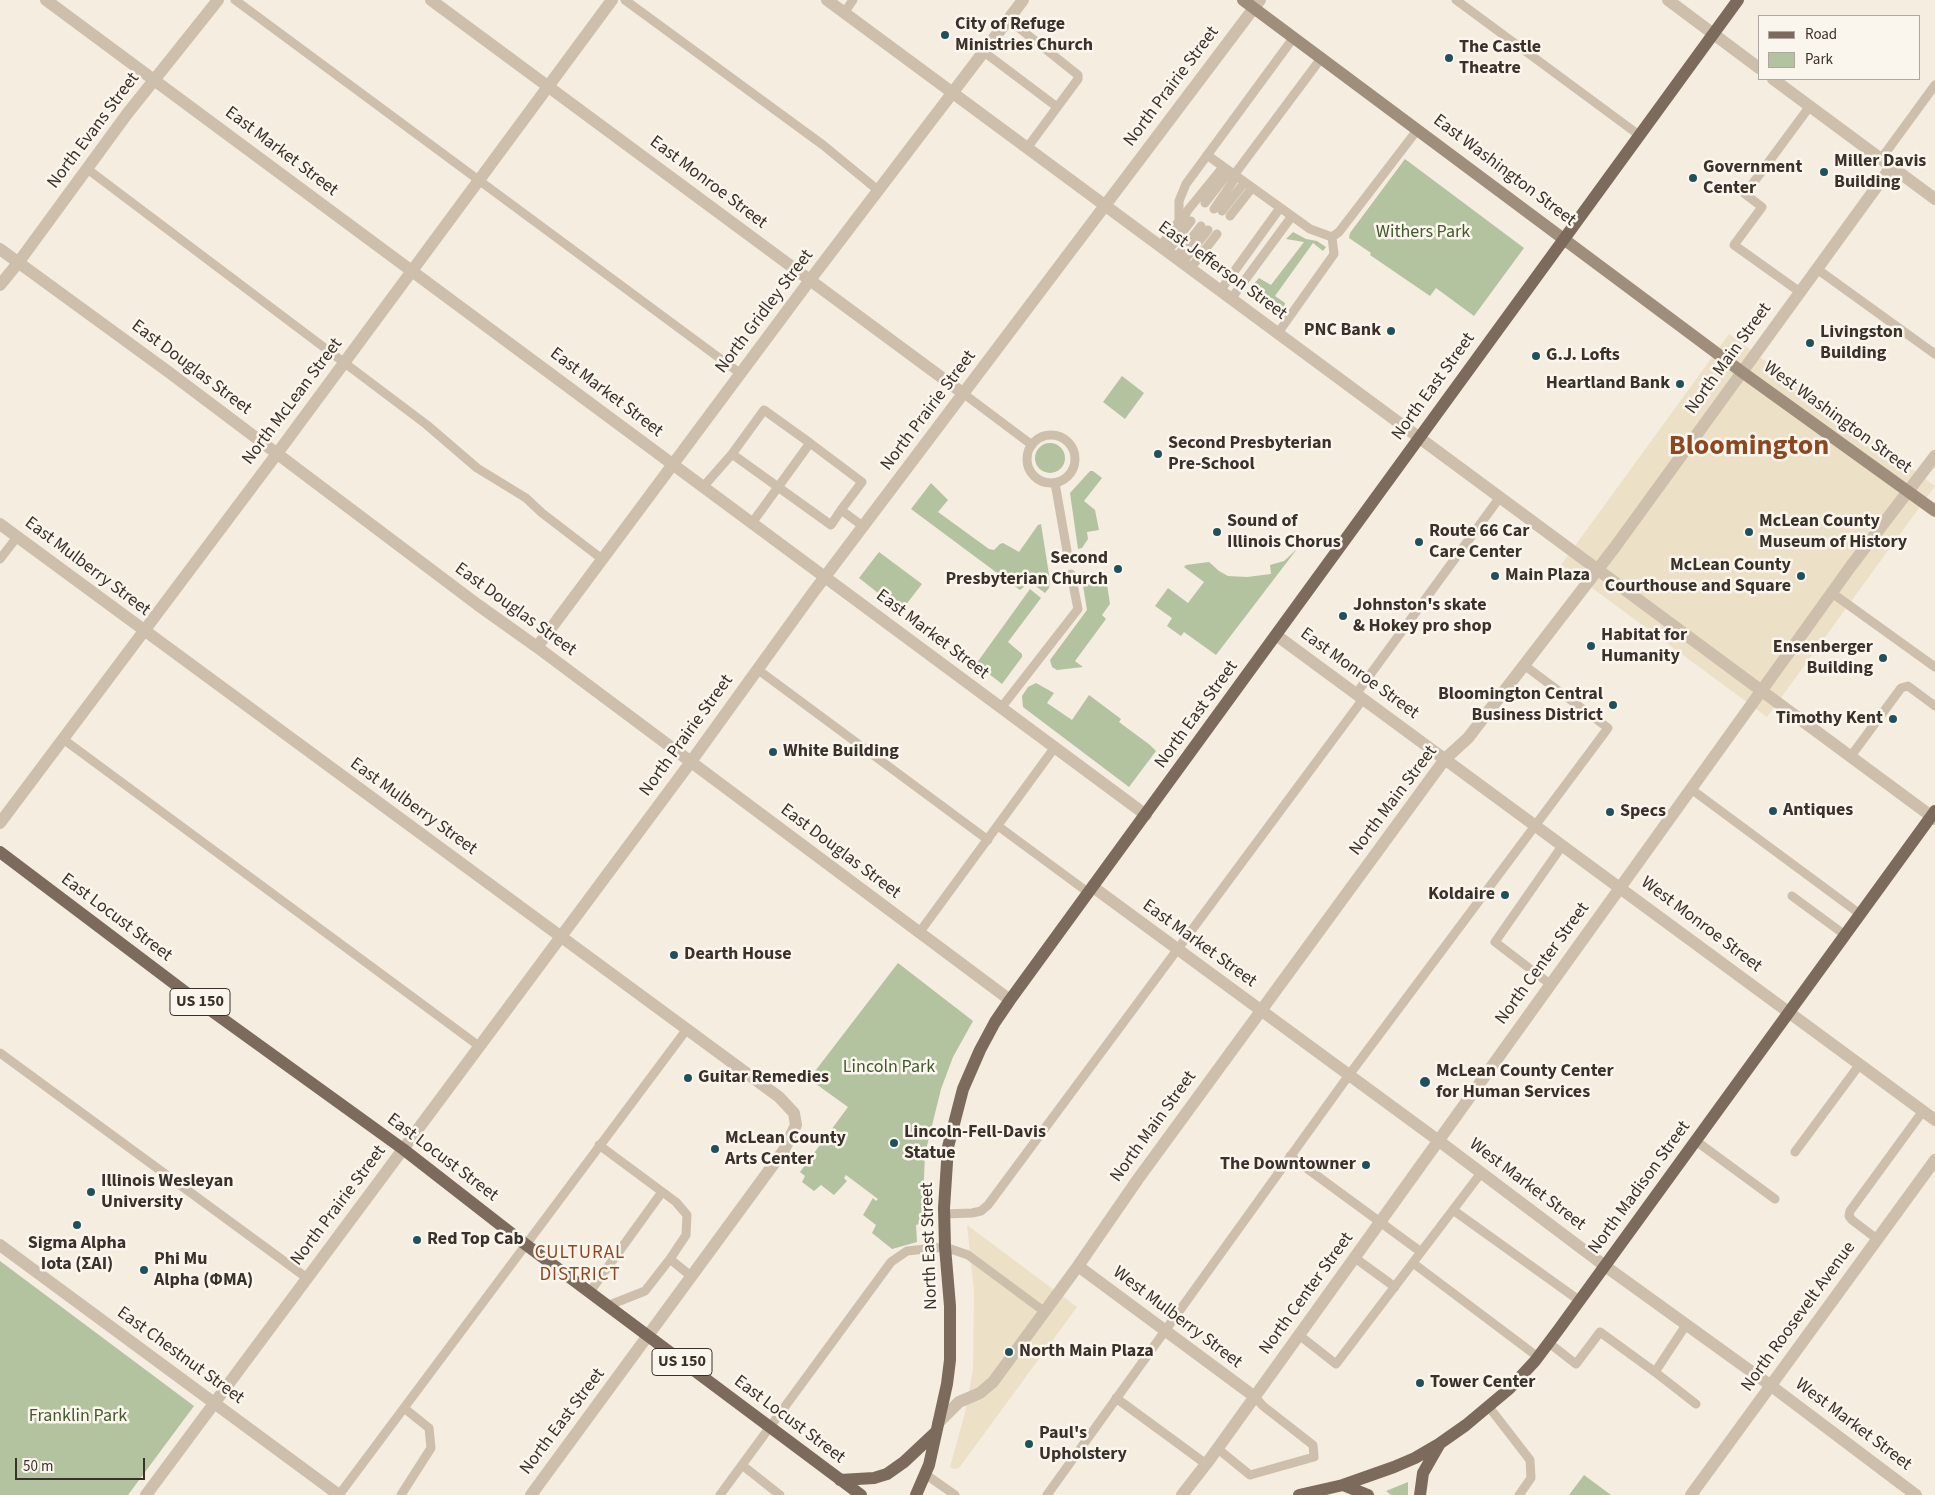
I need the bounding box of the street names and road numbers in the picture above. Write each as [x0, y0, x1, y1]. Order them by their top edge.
street label: North Prairie Street [1120, 23, 1224, 151]
street label: North Evans Street [43, 69, 145, 193]
street label: East Market Street [220, 102, 342, 202]
street label: East Washington Street [1428, 110, 1580, 232]
street label: East Monroe Street [645, 132, 771, 234]
street label: East Jefferson Street [1153, 217, 1291, 325]
street label: North Gridley Street [711, 246, 819, 378]
street label: North Main Street [1681, 299, 1777, 419]
street label: East Douglas Street [127, 316, 255, 420]
street label: North East Street [1388, 329, 1480, 445]
street label: North McLean Street [238, 334, 348, 470]
street label: East Market Street [545, 343, 667, 443]
street label: North Prairie Street [877, 347, 981, 475]
street label: West Washington Street [1759, 357, 1915, 479]
street label: East Mulberry Street [20, 513, 154, 621]
street label: East Douglas Street [450, 559, 580, 661]
street label: East Market Street [871, 585, 993, 685]
street label: East Monroe Street [1295, 624, 1423, 724]
street label: North East Street [1151, 657, 1243, 773]
street label: North Prairie Street [636, 671, 738, 801]
street label: North Main Street [1346, 742, 1442, 860]
street label: East Mulberry Street [345, 754, 481, 860]
street label: East Douglas Street [776, 800, 904, 904]
street label: East Locust Street [56, 869, 176, 967]
street label: West Monroe Street [1636, 872, 1766, 978]
street label: East Market Street [1138, 895, 1260, 993]
street label: North Center Street [1491, 899, 1595, 1029]
road number: US 150 [170, 989, 230, 1016]
street label: North Main Street [1106, 1067, 1202, 1187]
street label: East Locust Street [382, 1109, 502, 1207]
street label: North Madison Street [1584, 1117, 1696, 1259]
street label: West Market Street [1464, 1134, 1590, 1236]
street label: North Prairie Street [287, 1142, 391, 1270]
street label: North East Street [917, 1182, 943, 1310]
street label: North Center Street [1255, 1229, 1359, 1359]
street label: North Roosevelt Avenue [1737, 1238, 1861, 1396]
street label: West Mulberry Street [1108, 1262, 1246, 1374]
street label: East Chestnut Street [112, 1303, 248, 1409]
road number: US 150 [652, 1348, 712, 1375]
street label: North East Street [516, 1365, 610, 1479]
street label: East Locust Street [729, 1371, 849, 1469]
street label: West Market Street [1790, 1374, 1916, 1476]

